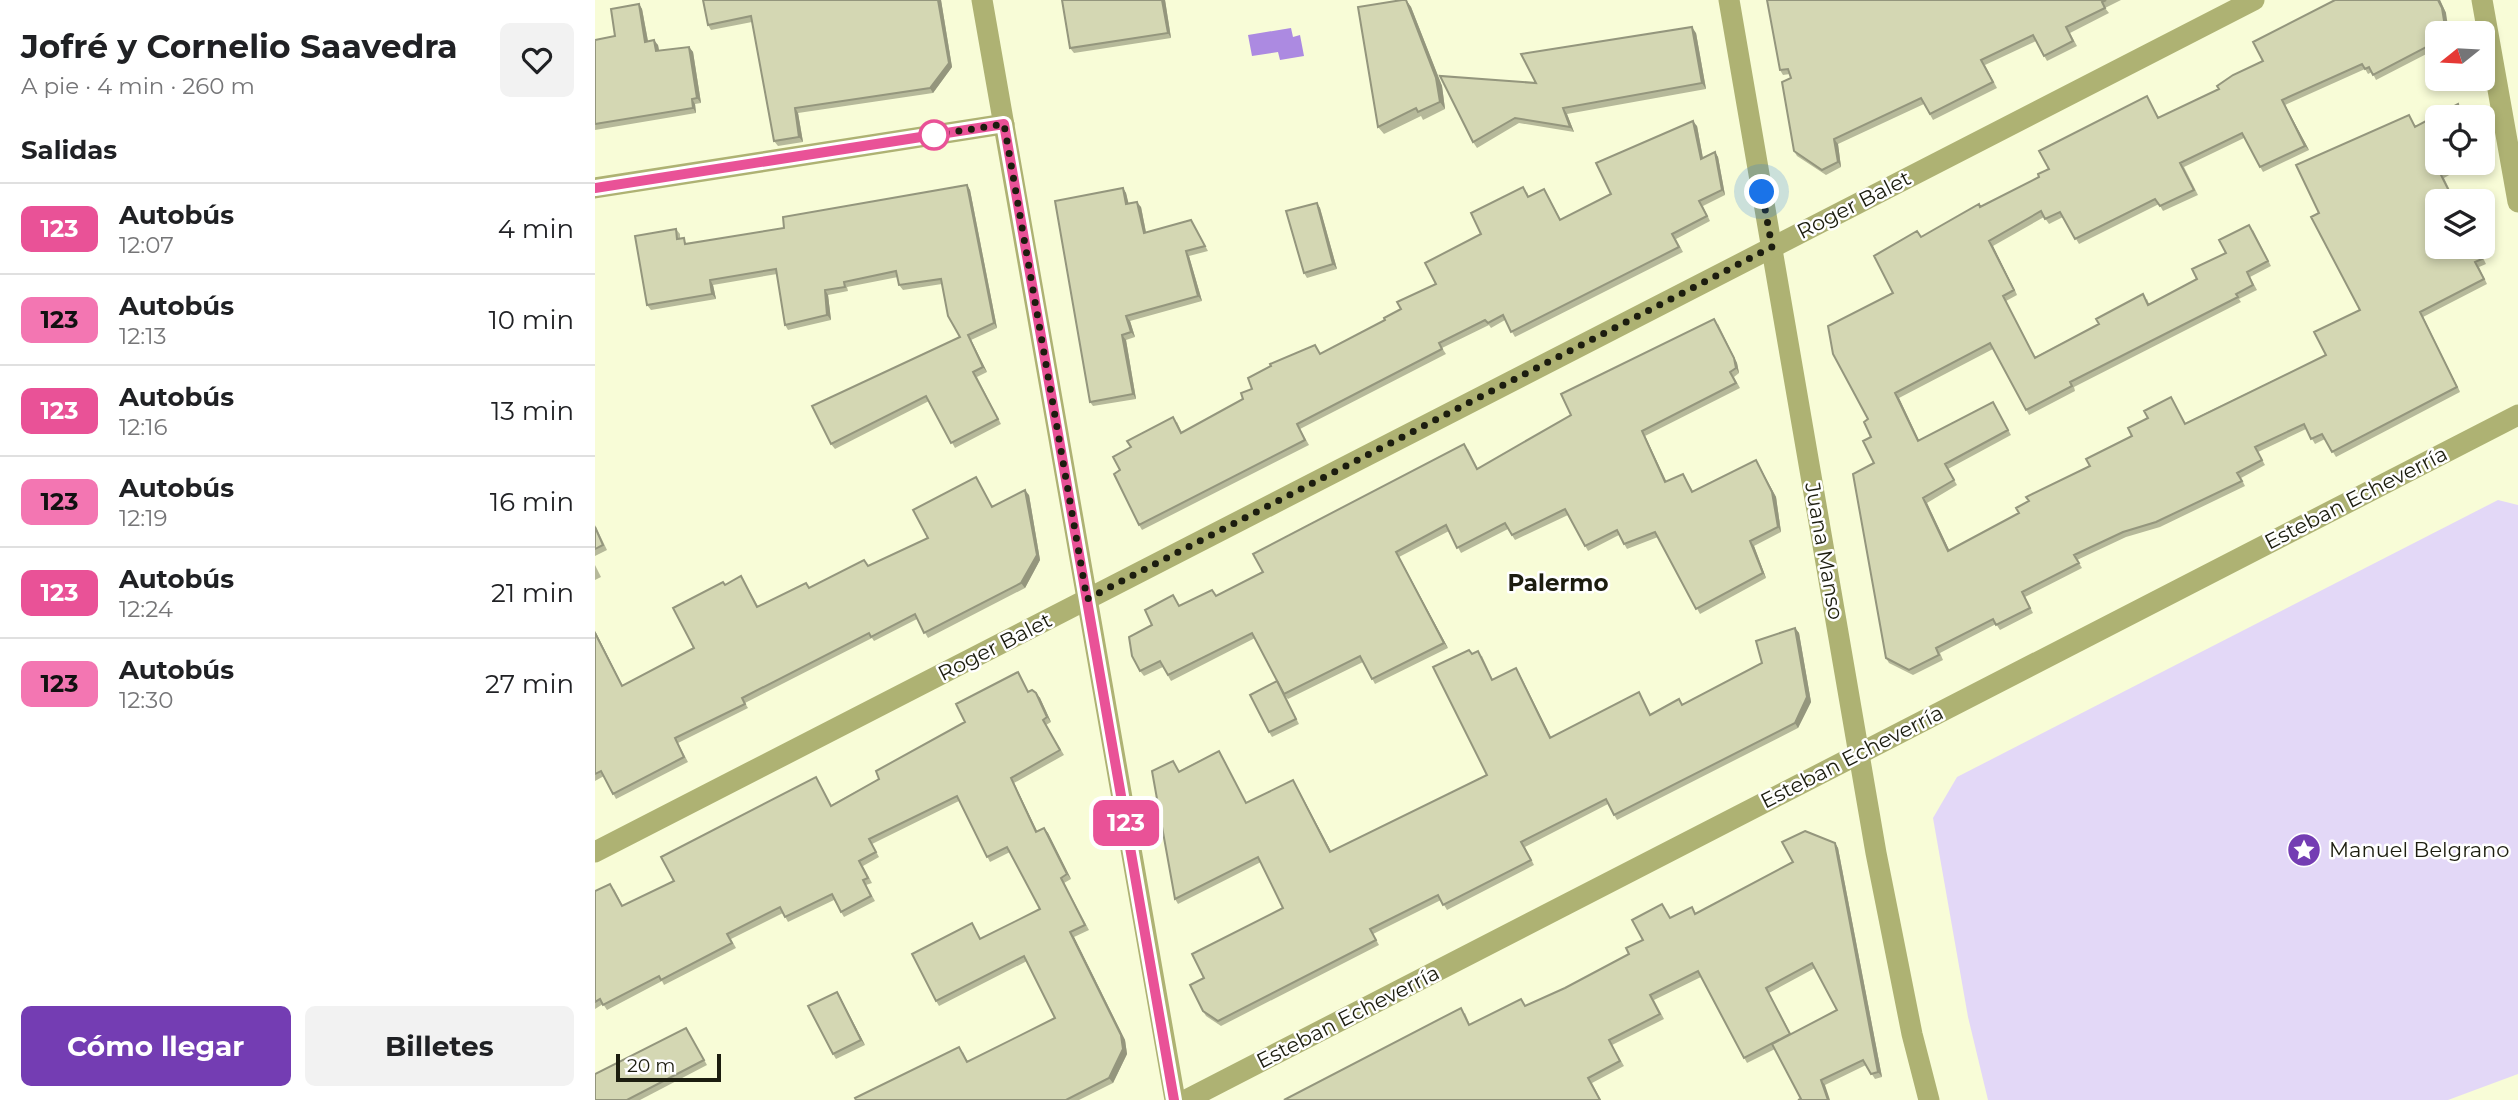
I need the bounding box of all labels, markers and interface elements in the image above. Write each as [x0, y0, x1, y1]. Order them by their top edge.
north arrow [2425, 21, 2495, 91]
map controls [2425, 21, 2495, 259]
button: heart [500, 23, 574, 97]
text: Jofré y Cornelio Saavedra [21, 26, 458, 66]
text: A pie · 4 min · 260 m [21, 72, 255, 100]
button: locate [2425, 105, 2495, 175]
unlabelled marker [919, 120, 949, 150]
text: Salidas [21, 134, 117, 166]
street label: Roger Balet [1793, 165, 1915, 244]
your location [1744, 174, 1779, 209]
button: layers [2425, 189, 2495, 259]
text: Autobús [119, 199, 234, 231]
text: 4 min [498, 213, 574, 245]
text: 123 [41, 214, 78, 243]
text: 12:07 [119, 231, 174, 259]
text: Autobús [119, 290, 234, 322]
text: 10 min [488, 304, 574, 336]
text: 123 [41, 305, 78, 334]
text: 12:13 [119, 322, 167, 350]
text: Autobús [119, 381, 234, 413]
text: 13 min [491, 395, 574, 427]
text: 123 [41, 396, 78, 425]
text: 12:16 [119, 413, 168, 441]
street label: Esteban Echeverría [2260, 441, 2451, 554]
text: Autobús [119, 472, 234, 504]
street label: Juana Manso [1800, 479, 1849, 622]
text: 16 min [490, 486, 574, 518]
text: 123 [41, 487, 78, 516]
text: 12:19 [119, 504, 168, 532]
text: Autobús [119, 563, 234, 595]
district label: Palermo [1507, 569, 1609, 597]
text: 21 min [491, 577, 574, 609]
text: 123 [41, 578, 78, 607]
text: 12:24 [119, 595, 173, 623]
street label: Roger Balet [934, 607, 1056, 686]
text: Autobús [119, 654, 234, 686]
text: 27 min [485, 668, 574, 700]
text: 123 [41, 669, 78, 698]
text: 12:30 [119, 686, 173, 714]
street label: Esteban Echeverría [1756, 700, 1947, 813]
line badge: 123 [1086, 800, 1166, 846]
text: 123 [1107, 808, 1145, 837]
place icon: Manuel Belgrano [2285, 831, 2323, 869]
place label: Manuel Belgrano [2329, 837, 2509, 862]
street label: Esteban Echeverría [1252, 960, 1443, 1073]
button: Cómo llegar [21, 1006, 291, 1086]
button: Billetes [305, 1006, 574, 1086]
scale bar [616, 1051, 721, 1083]
text: 20 m [627, 1054, 675, 1077]

